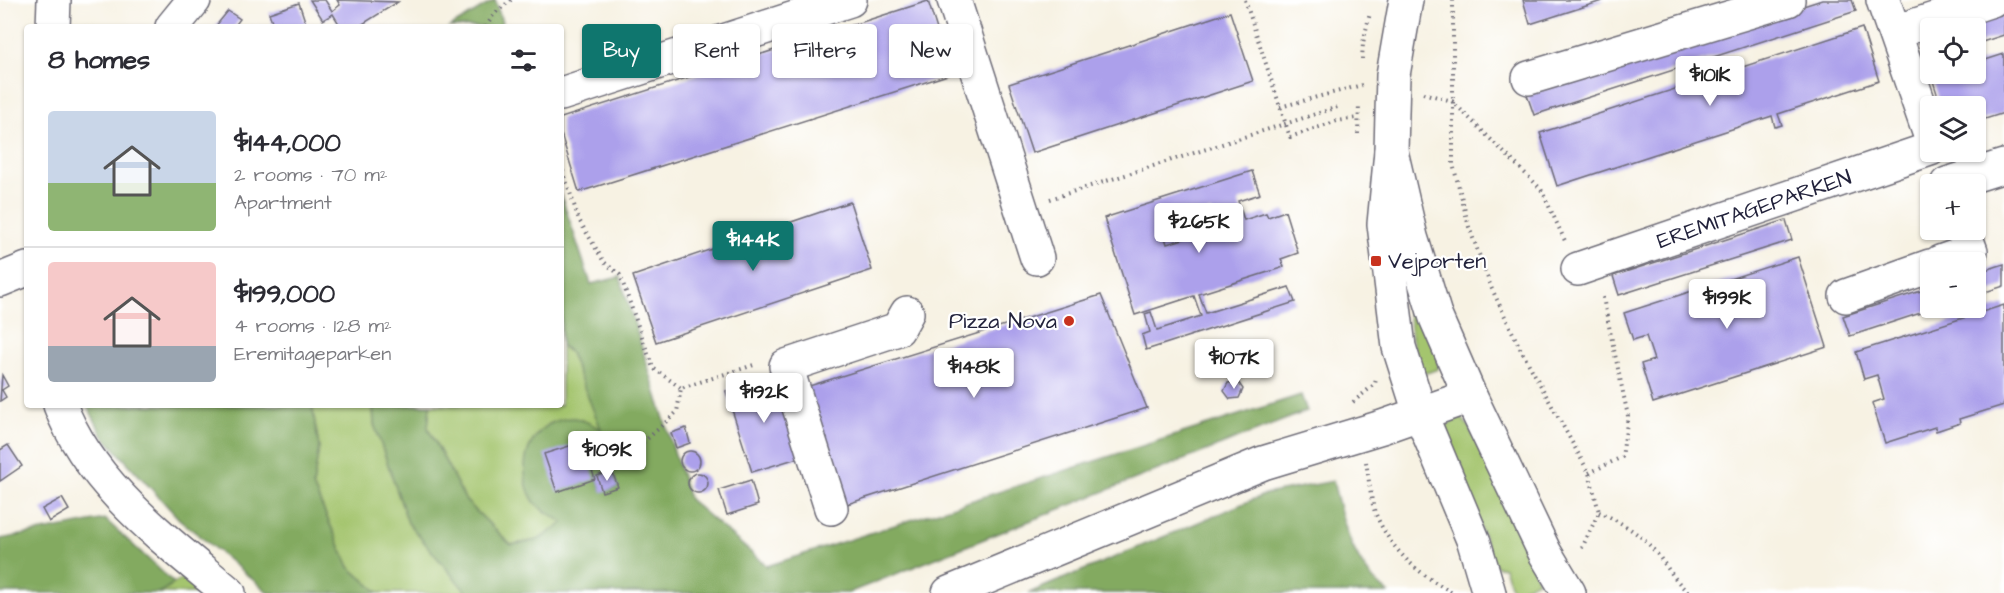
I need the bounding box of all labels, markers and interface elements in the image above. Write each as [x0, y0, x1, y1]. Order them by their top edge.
map controls [1920, 18, 1986, 318]
button: locate [1920, 18, 1986, 84]
chip: Buy [582, 24, 661, 78]
chip: Rent [673, 24, 760, 78]
chip: Filters [772, 24, 877, 78]
chip: New [889, 24, 973, 78]
text: 8 homes [48, 42, 150, 78]
icon: filters [507, 44, 540, 77]
pin: $101K [1668, 56, 1752, 107]
text: $101K [1690, 61, 1730, 89]
button: layers [1920, 96, 1986, 162]
text: $144,000 [234, 125, 341, 161]
icon: home [96, 135, 168, 207]
text: 2 rooms · 70 m² [234, 161, 387, 189]
street label: EREMITAGEPARKEN [1653, 161, 1855, 256]
button: + [1920, 174, 1986, 240]
text: Apartment [234, 189, 332, 217]
pin: $265K [1157, 203, 1241, 254]
text: $265K [1168, 208, 1230, 236]
pin: $144K [711, 221, 795, 272]
text: $144K [726, 226, 780, 254]
place label: Vejporten [1388, 246, 1486, 277]
button: − [1920, 252, 1986, 318]
marker: Vejporten [1369, 254, 1383, 268]
text: $199,000 [234, 276, 335, 312]
pin: $199K [1685, 279, 1769, 330]
text: $199K [1703, 284, 1751, 312]
icon: home [96, 286, 168, 358]
place label: Pizza Nova [949, 306, 1057, 337]
text: 4 rooms · 128 m² [234, 312, 392, 340]
marker: Pizza Nova [1062, 314, 1076, 328]
pin: $107K [1192, 339, 1276, 390]
text: Eremitageparken [234, 340, 391, 368]
text: $107K [1209, 344, 1259, 372]
pin: $148K [932, 348, 1016, 399]
text: $148K [948, 353, 1000, 381]
pin: $192K [722, 373, 806, 424]
text: $192K [740, 378, 788, 406]
pin: $109K [565, 431, 649, 482]
text: $109K [582, 436, 632, 464]

